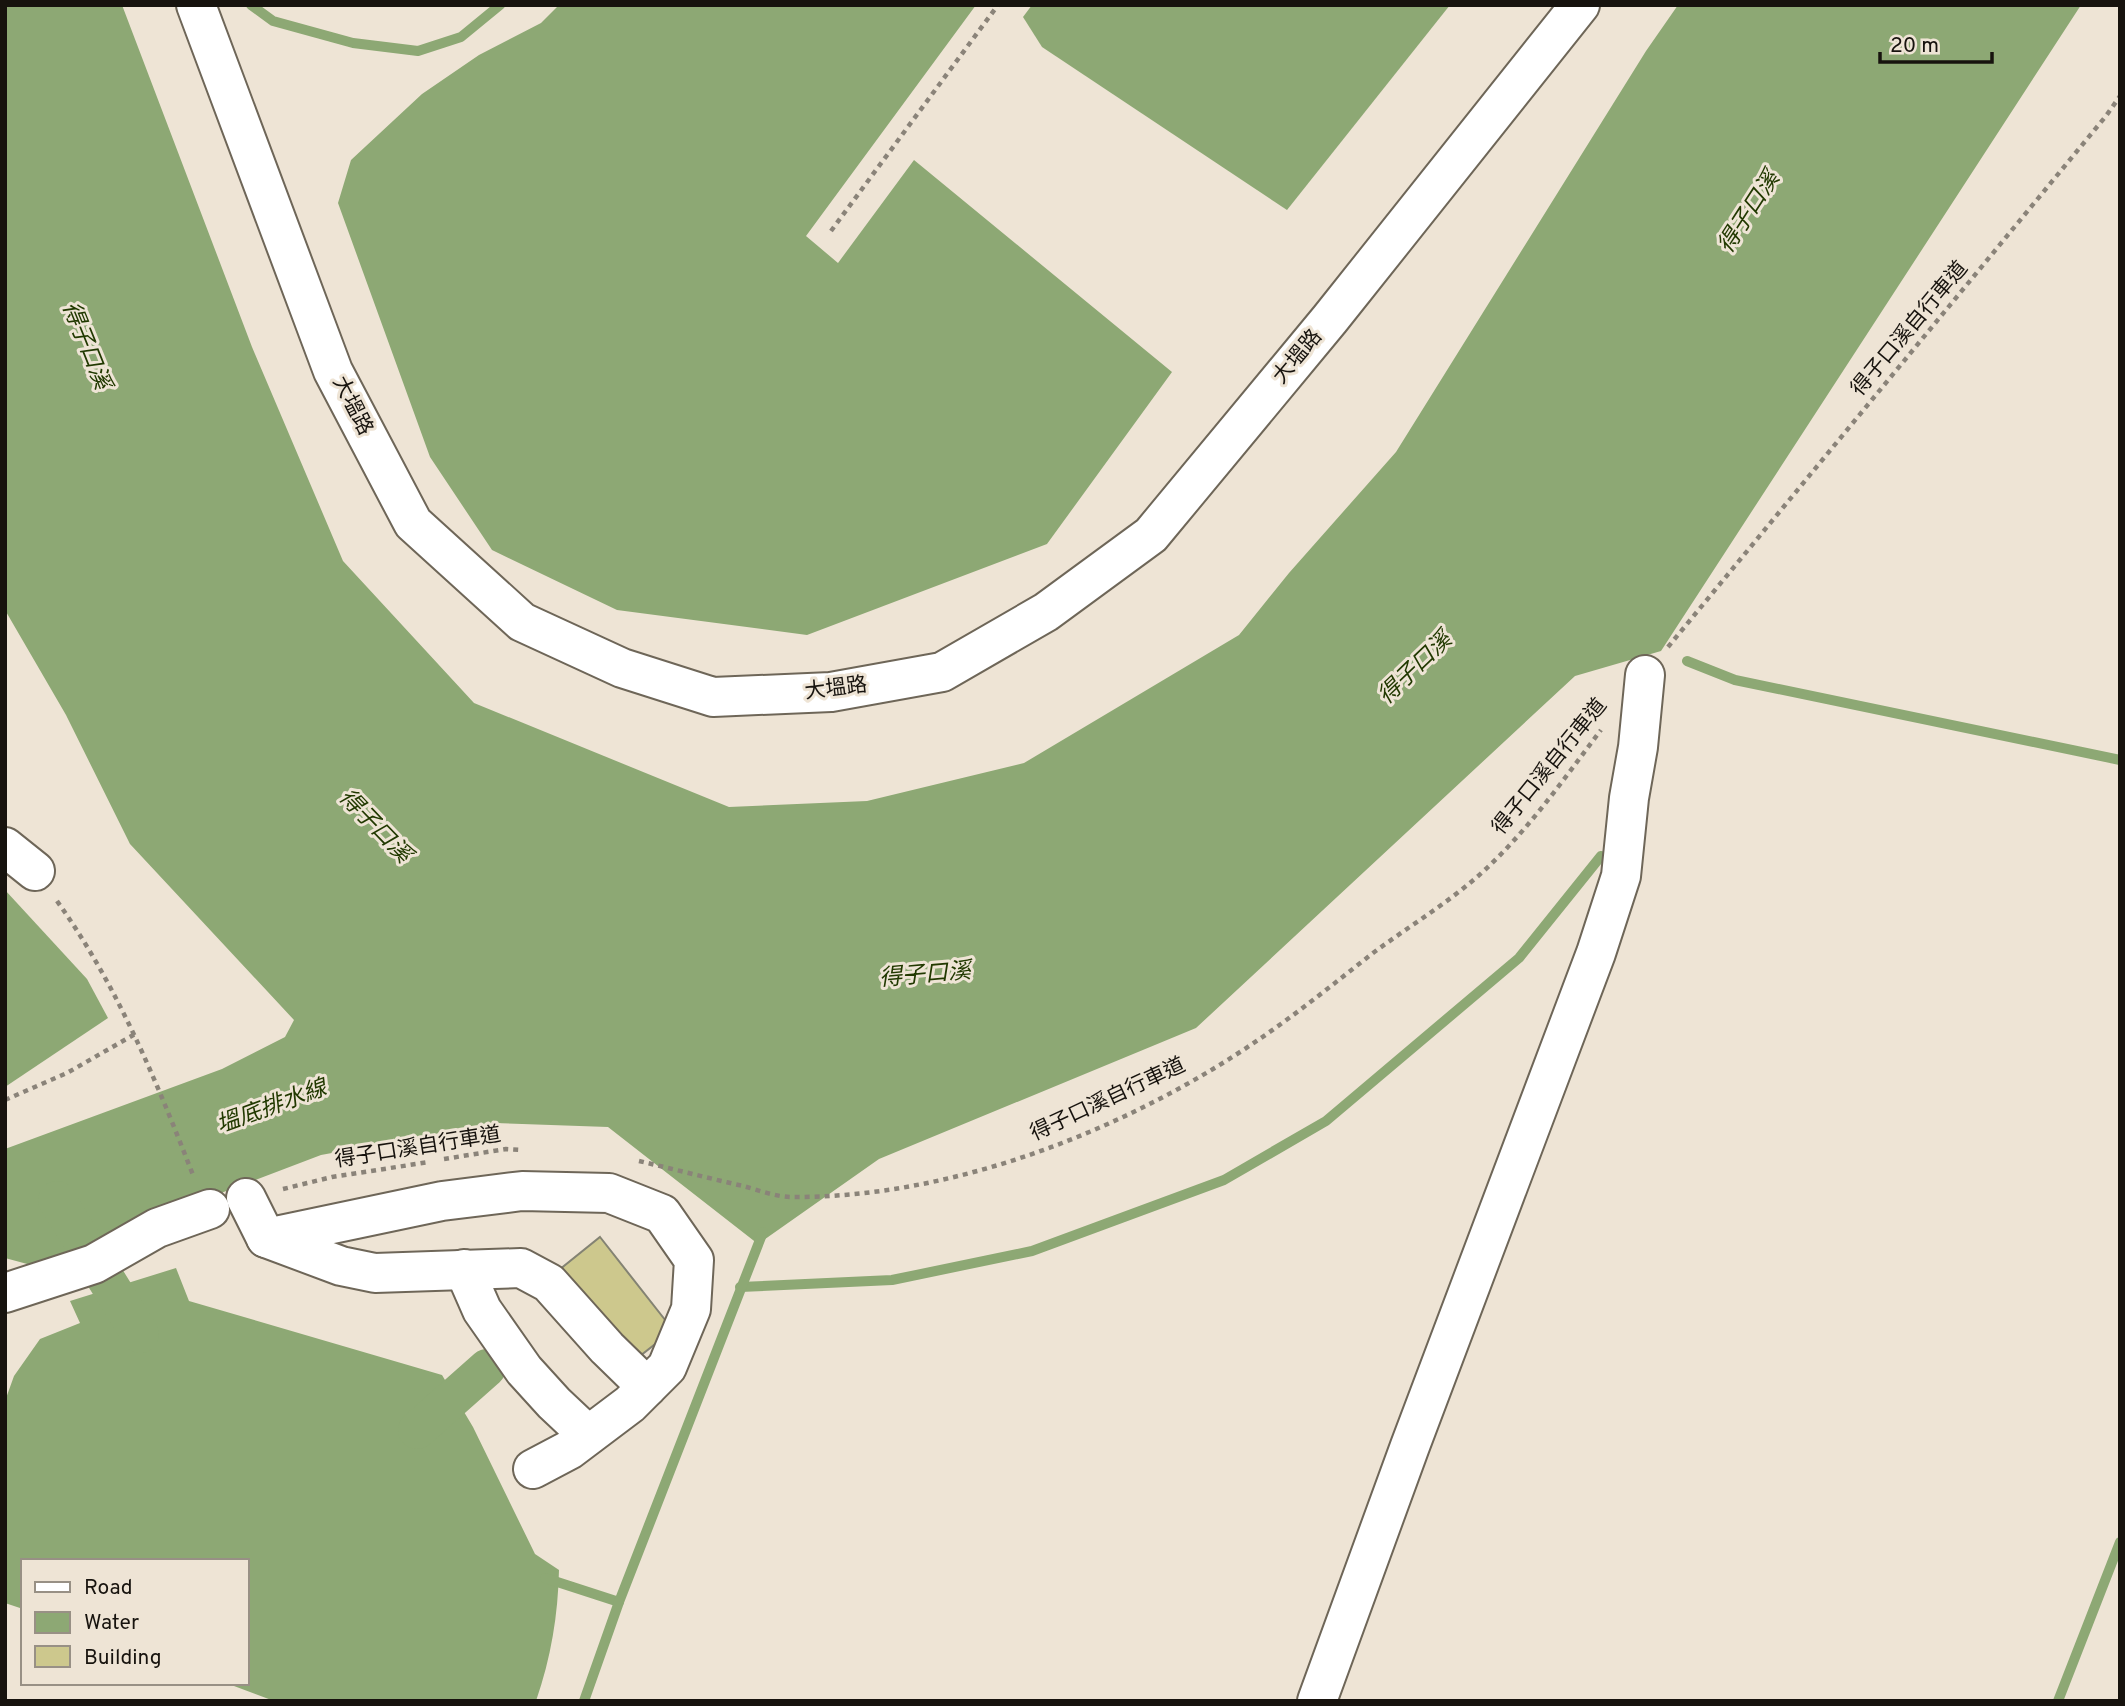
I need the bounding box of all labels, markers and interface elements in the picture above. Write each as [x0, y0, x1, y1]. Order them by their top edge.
scale bar [1880, 21, 1992, 65]
text: 20 m [1890, 33, 1939, 60]
water label: 得子口溪 [1713, 164, 1789, 259]
street label: 得子口溪自行車道 [1846, 256, 1974, 402]
water label: 得子口溪 [54, 298, 117, 397]
street label: 大塭路 [1267, 324, 1329, 390]
street label: 大塭路 [326, 372, 378, 440]
water label: 得子口溪 [1373, 625, 1461, 711]
street label: 大塭路 [803, 672, 869, 706]
street label: 得子口溪自行車道 [1487, 693, 1613, 841]
water label: 得子口溪 [332, 784, 418, 872]
water label: 得子口溪 [878, 957, 975, 994]
street label: 得子口溪自行車道 [1026, 1052, 1190, 1148]
water label: 塭底排水線 [213, 1074, 334, 1141]
street label: 得子口溪自行車道 [333, 1122, 503, 1174]
legend [21, 1559, 248, 1685]
text: Road [84, 1575, 133, 1602]
text: Water [84, 1610, 139, 1637]
text: Building [84, 1645, 162, 1672]

